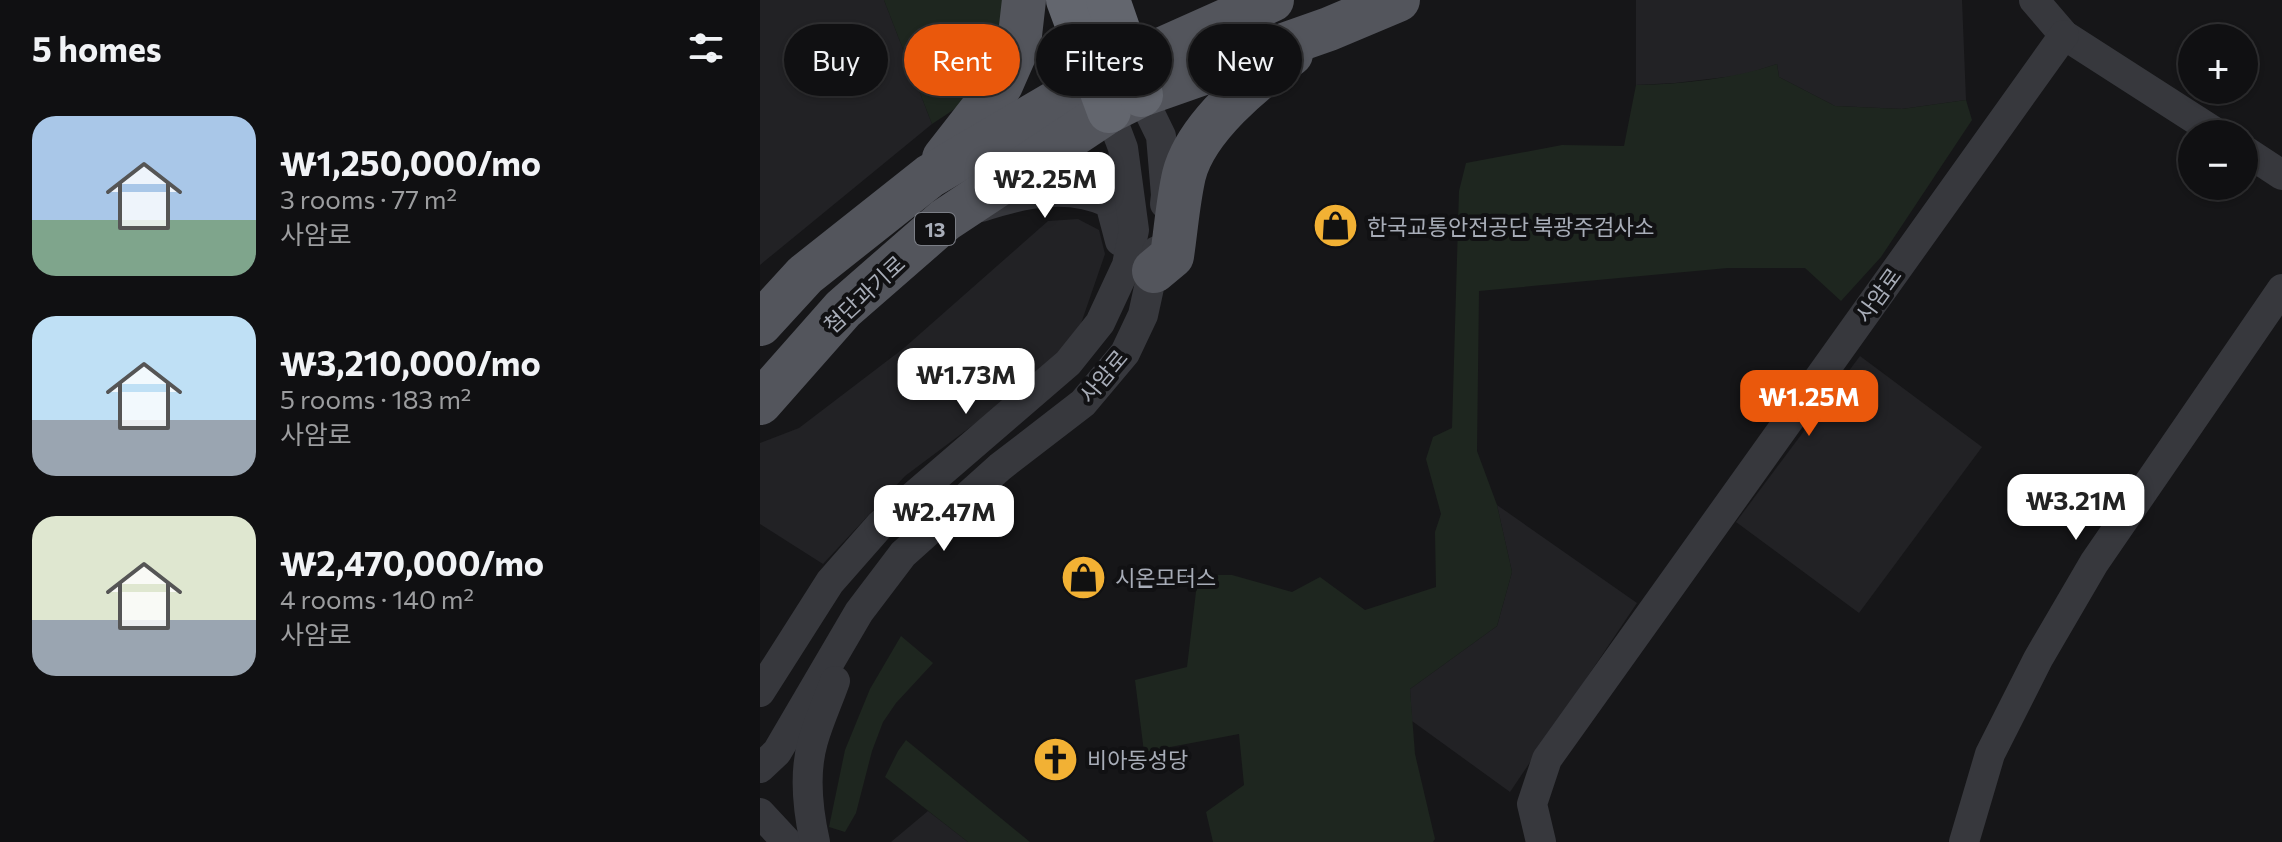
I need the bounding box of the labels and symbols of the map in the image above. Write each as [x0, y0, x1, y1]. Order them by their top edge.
pin: ₩2.25M [980, 152, 1110, 220]
shop icon: 한국교통안전공단 북광주검사소 [1312, 202, 1360, 250]
road number: 13 [915, 213, 955, 245]
place label: 한국교통안전공단 북광주검사소 [1367, 213, 1655, 240]
street label: 첨단과기로 [818, 250, 910, 338]
street label: 사암로 [1849, 262, 1907, 328]
street label: 사암로 [1073, 344, 1133, 408]
pin: ₩1.73M [901, 348, 1031, 416]
pin: ₩1.25M [1744, 370, 1874, 438]
pin: ₩3.21M [2011, 474, 2141, 542]
pin: ₩2.47M [879, 485, 1009, 553]
shop icon: 시온모터스 [1060, 553, 1108, 601]
place label: 시온모터스 [1115, 564, 1216, 591]
church icon: 비아동성당 [1032, 735, 1080, 783]
place label: 비아동성당 [1087, 746, 1188, 773]

